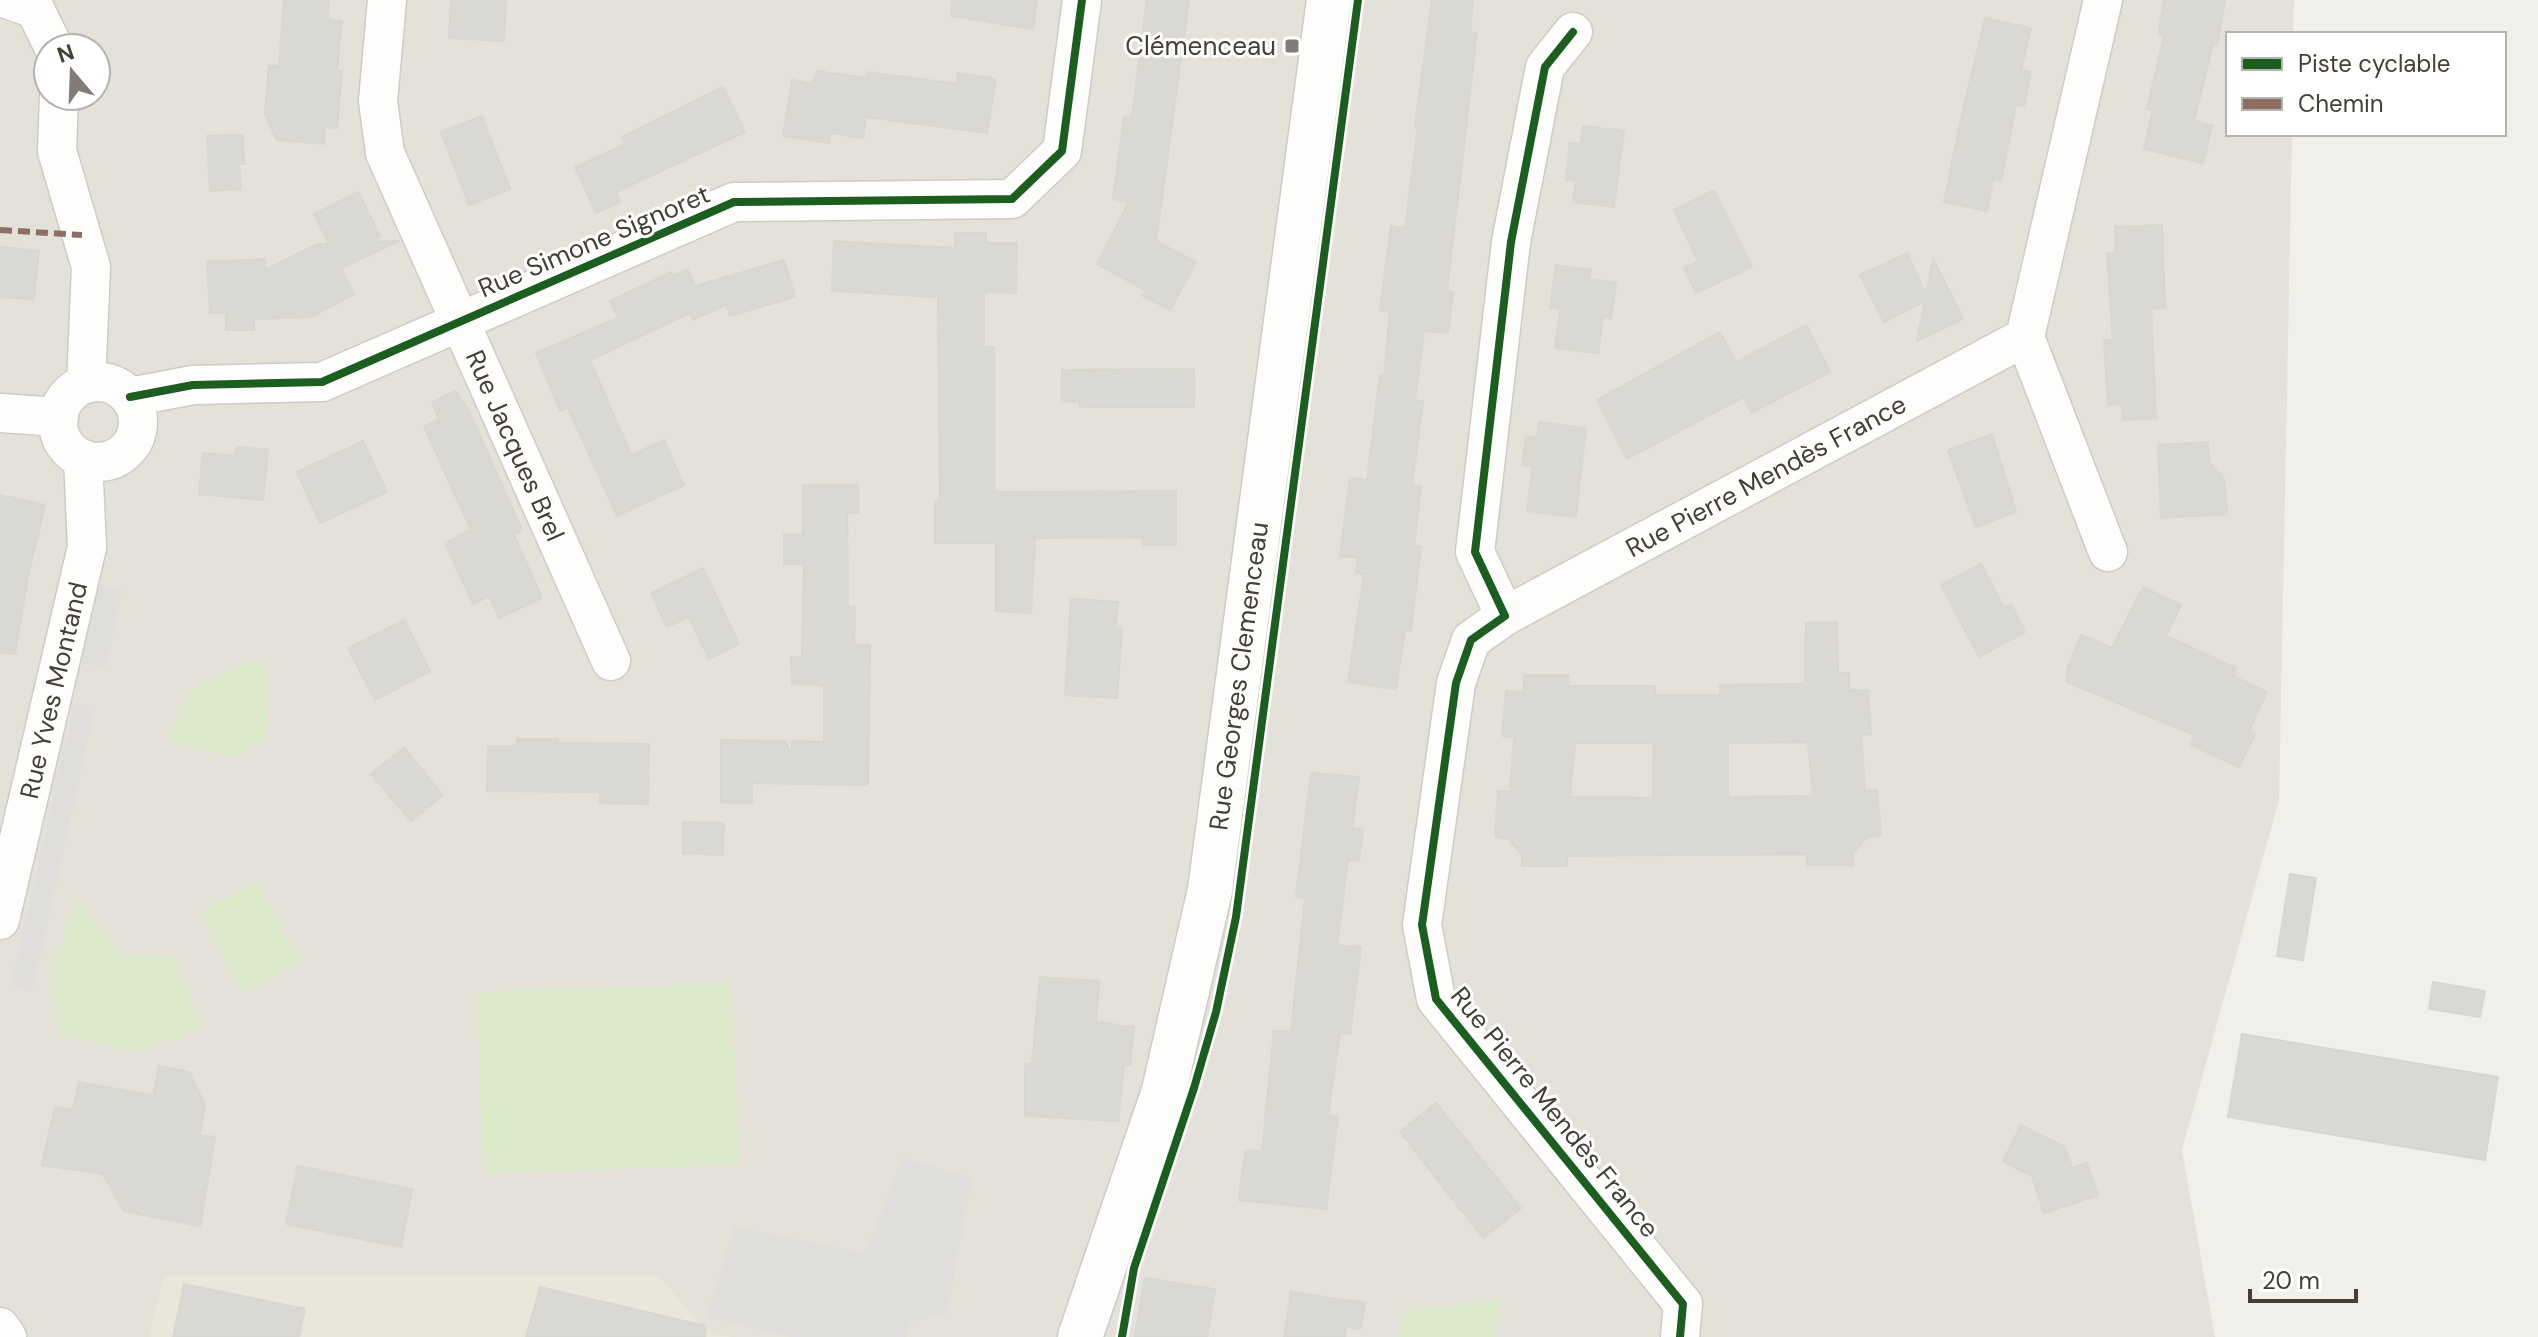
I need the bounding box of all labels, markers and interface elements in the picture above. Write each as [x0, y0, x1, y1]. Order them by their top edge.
place label: Clémenceau [1125, 29, 1276, 63]
north arrow [32, 32, 112, 112]
legend [2226, 32, 2506, 136]
text: N [53, 37, 78, 70]
marker: Clémenceau [1283, 37, 1301, 55]
text: Piste cyclable [2298, 48, 2450, 79]
text: Chemin [2298, 88, 2384, 119]
street label: Rue Simone Signoret [473, 177, 715, 305]
street label: Rue Jacques Brel [458, 345, 572, 546]
street label: Rue Pierre Mendès France [1620, 387, 1912, 565]
street label: Rue Georges Clemenceau [1201, 520, 1276, 832]
street label: Rue Yves Montand [12, 578, 95, 802]
street label: Rue Pierre Mendès France [1443, 980, 1667, 1244]
scale bar [2250, 1253, 2356, 1303]
text: 20 m [2262, 1265, 2320, 1296]

